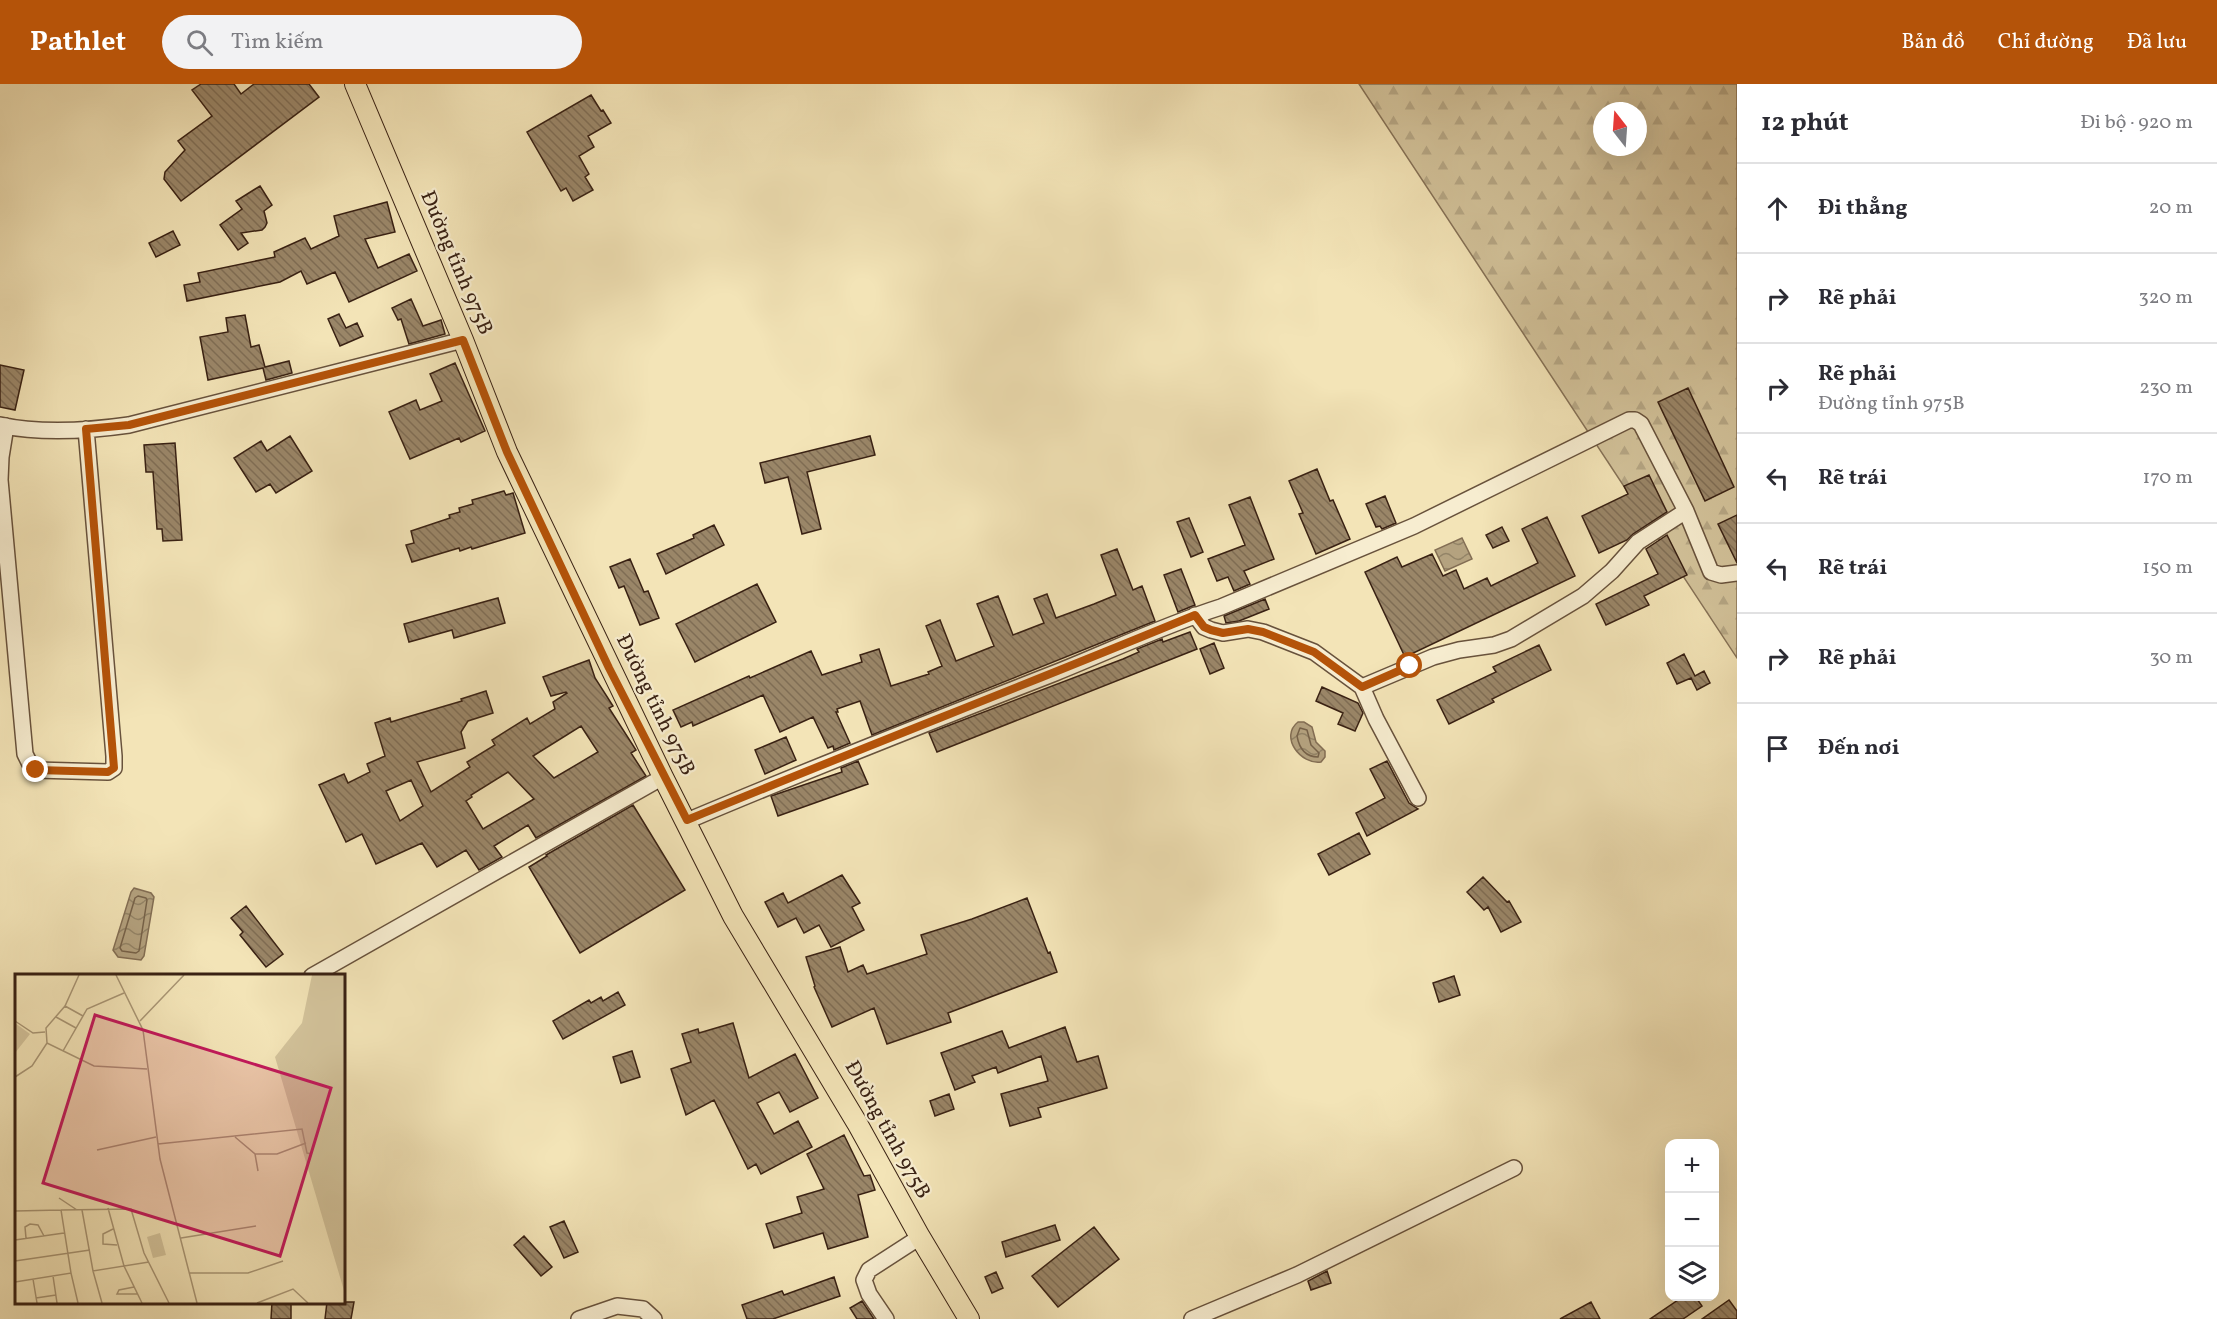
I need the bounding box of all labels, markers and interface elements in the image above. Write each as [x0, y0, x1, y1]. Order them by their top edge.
search box [162, 15, 582, 69]
text: Pathlet [30, 23, 126, 62]
icon: search [183, 26, 216, 59]
text: Tìm kiếm [231, 27, 324, 58]
text: Bản đồ [1901, 28, 1965, 57]
text: Chỉ đường [1998, 28, 2094, 57]
text: Đã lưu [2127, 28, 2187, 57]
north arrow [1593, 102, 1647, 156]
text: 12 phút [1761, 105, 1849, 141]
text: Đi bộ · 920 m [2080, 109, 2193, 137]
street label: Đường tỉnh 975B [413, 186, 499, 340]
icon: ahead [1761, 192, 1794, 225]
text: Đi thẳng [1818, 193, 1908, 224]
text: 20 m [2149, 194, 2193, 222]
icon: right [1761, 282, 1794, 315]
text: Rẽ phải [1818, 283, 1897, 314]
text: 320 m [2138, 284, 2193, 312]
text: Rẽ phải [1818, 359, 1897, 390]
icon: right [1761, 372, 1794, 405]
text: 230 m [2139, 374, 2193, 402]
text: Đường tỉnh 975B [1818, 390, 1965, 418]
icon: left [1761, 462, 1794, 495]
text: Rẽ trái [1818, 463, 1887, 494]
text: 170 m [2143, 464, 2193, 492]
icon: left [1761, 552, 1794, 585]
text: Rẽ trái [1818, 553, 1887, 584]
text: 150 m [2142, 554, 2193, 582]
street label: Đường tỉnh 975B [608, 629, 702, 781]
icon: right [1761, 642, 1794, 675]
text: Rẽ phải [1818, 643, 1897, 674]
text: 30 m [2149, 644, 2193, 672]
route start [1396, 652, 1422, 678]
icon: arrive [1761, 732, 1794, 765]
text: Đến nơi [1818, 733, 1900, 764]
route end [22, 756, 48, 782]
inset map [15, 974, 345, 1304]
street label: Đường tỉnh 975B [837, 1056, 937, 1204]
map controls [1665, 1139, 1719, 1301]
button: + [1665, 1139, 1719, 1193]
button: − [1665, 1193, 1719, 1247]
button: layers [1665, 1247, 1719, 1301]

